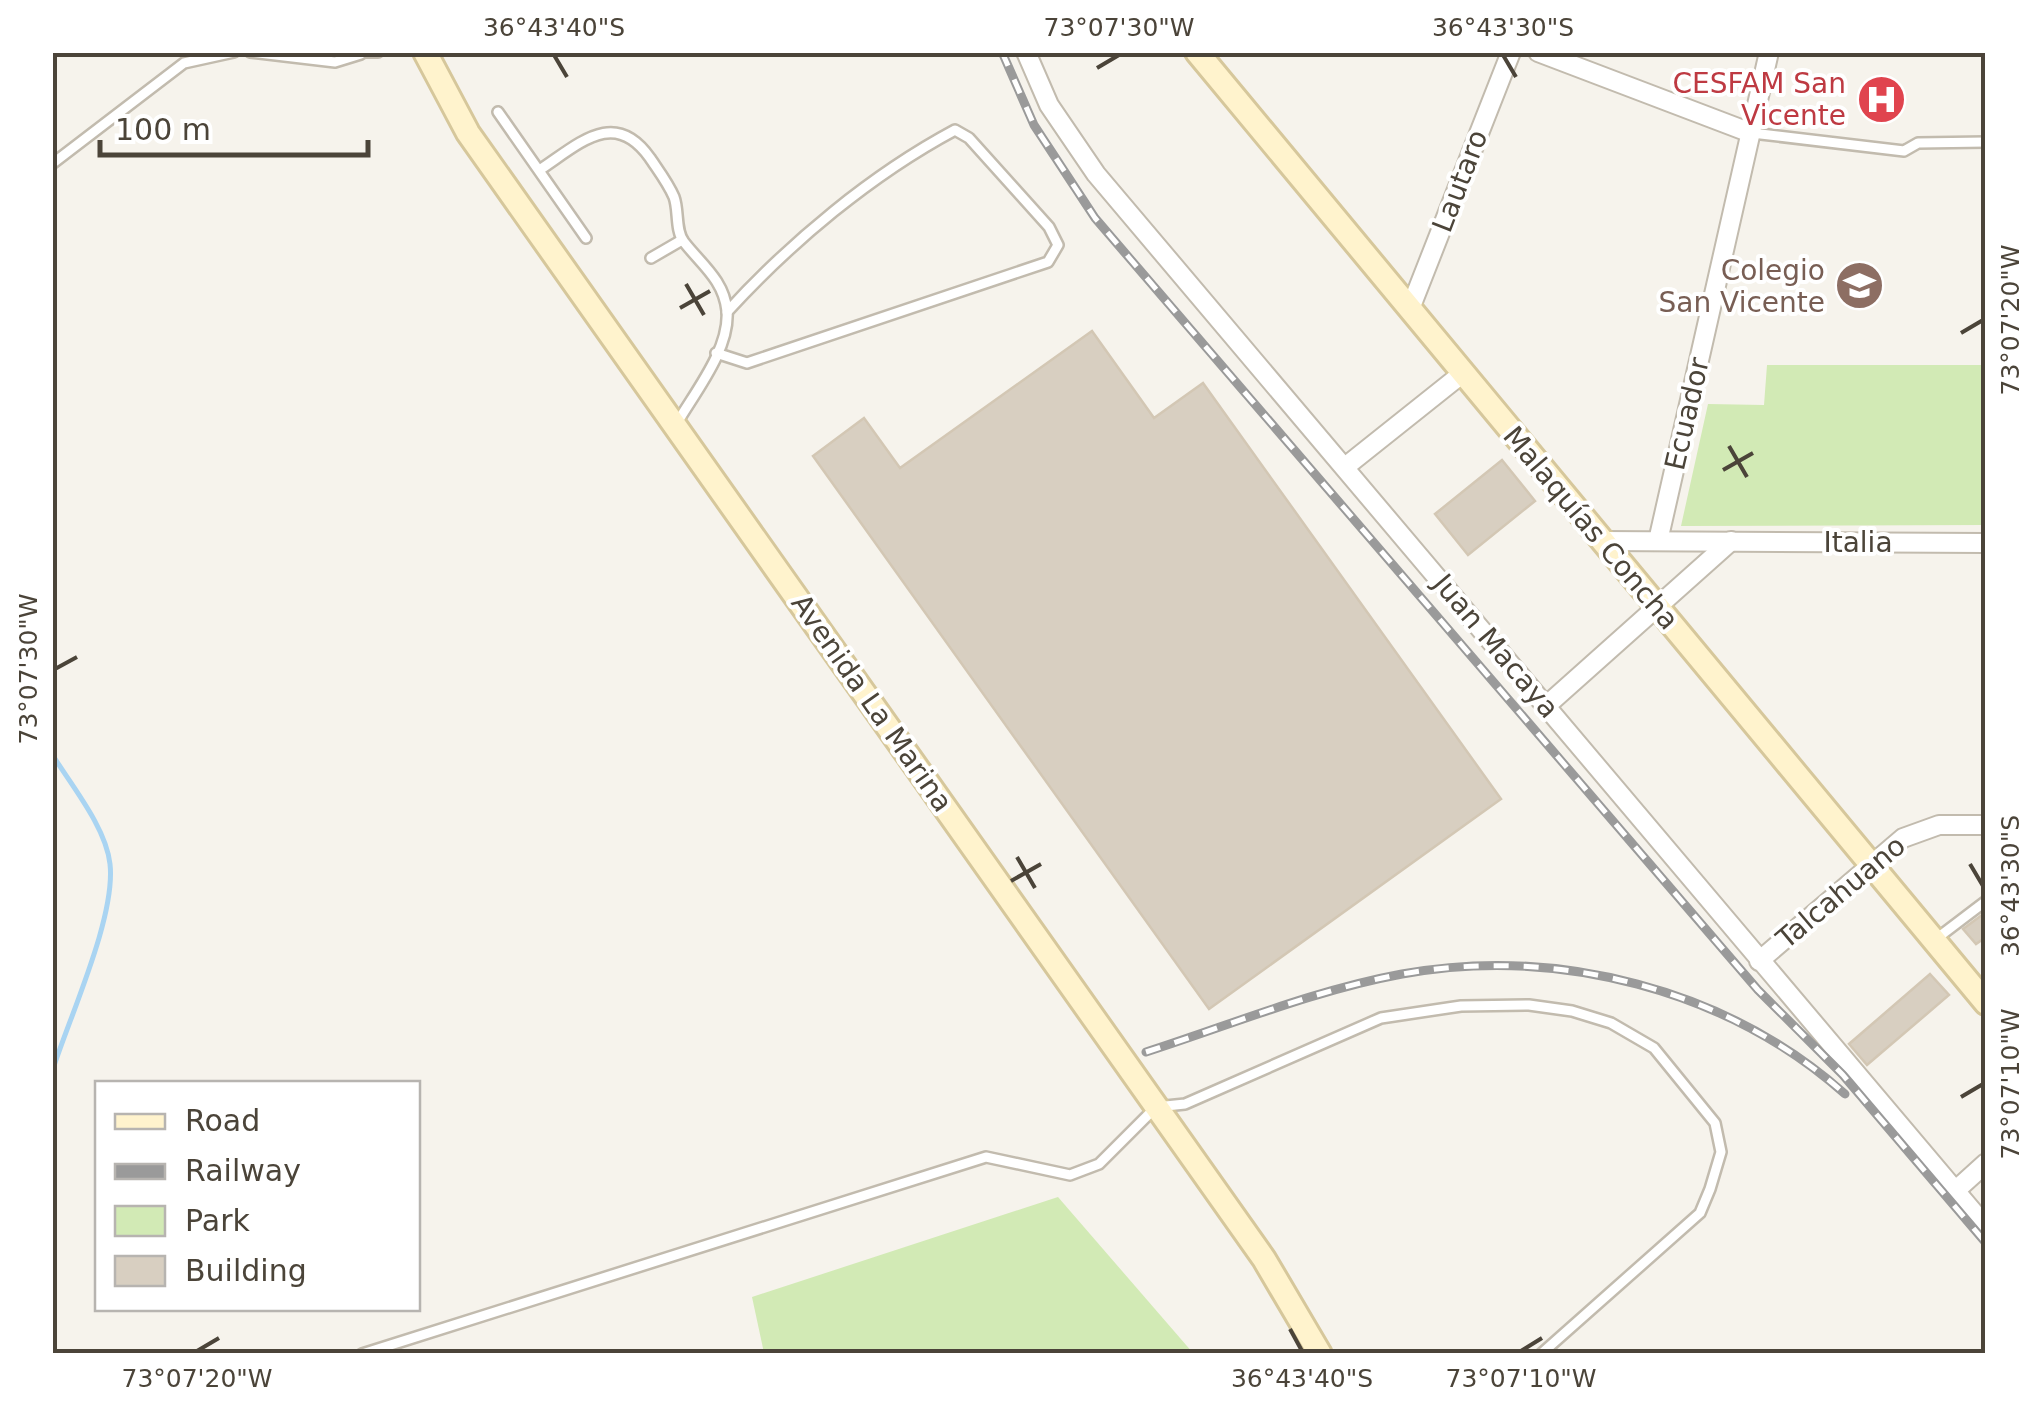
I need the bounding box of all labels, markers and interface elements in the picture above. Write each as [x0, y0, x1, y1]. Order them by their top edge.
text: 36°43'40"S [483, 13, 625, 42]
text: 73°07'30"W [1043, 13, 1195, 42]
text: 36°43'30"S [1432, 13, 1574, 42]
place label: CESFAM San Vicente [1673, 67, 1846, 132]
hospital icon: CESFAM San Vicente [1855, 73, 1907, 125]
scale bar [100, 95, 368, 157]
text: 100 m [115, 112, 211, 147]
street label: Lautaro [1425, 125, 1495, 237]
text: 73°07'20"W [1996, 244, 2025, 396]
place label: Colegio San Vicente [1659, 254, 1825, 319]
school or university icon: Colegio San Vicente [1834, 260, 1886, 312]
street label: Ecuador [1658, 354, 1716, 473]
street label: Malaquías Concha [1496, 420, 1686, 636]
street label: Italia [1823, 526, 1893, 559]
street label: Juan Macaya [1425, 566, 1566, 725]
street label: Avenida La Marina [785, 588, 959, 818]
text: 73°07'30"W [14, 593, 43, 745]
text: 36°43'30"S [1996, 815, 2025, 957]
street label: Talcahuano [1769, 829, 1912, 956]
text: 73°07'10"W [1996, 1008, 2025, 1160]
legend [95, 1081, 420, 1311]
text: Road [185, 1103, 260, 1138]
text: Railway [185, 1153, 301, 1188]
text: Park [185, 1203, 250, 1238]
text: Building [185, 1253, 307, 1288]
text: 73°07'20"W [121, 1364, 273, 1393]
text: 36°43'40"S [1231, 1364, 1373, 1393]
text: 73°07'10"W [1445, 1364, 1597, 1393]

